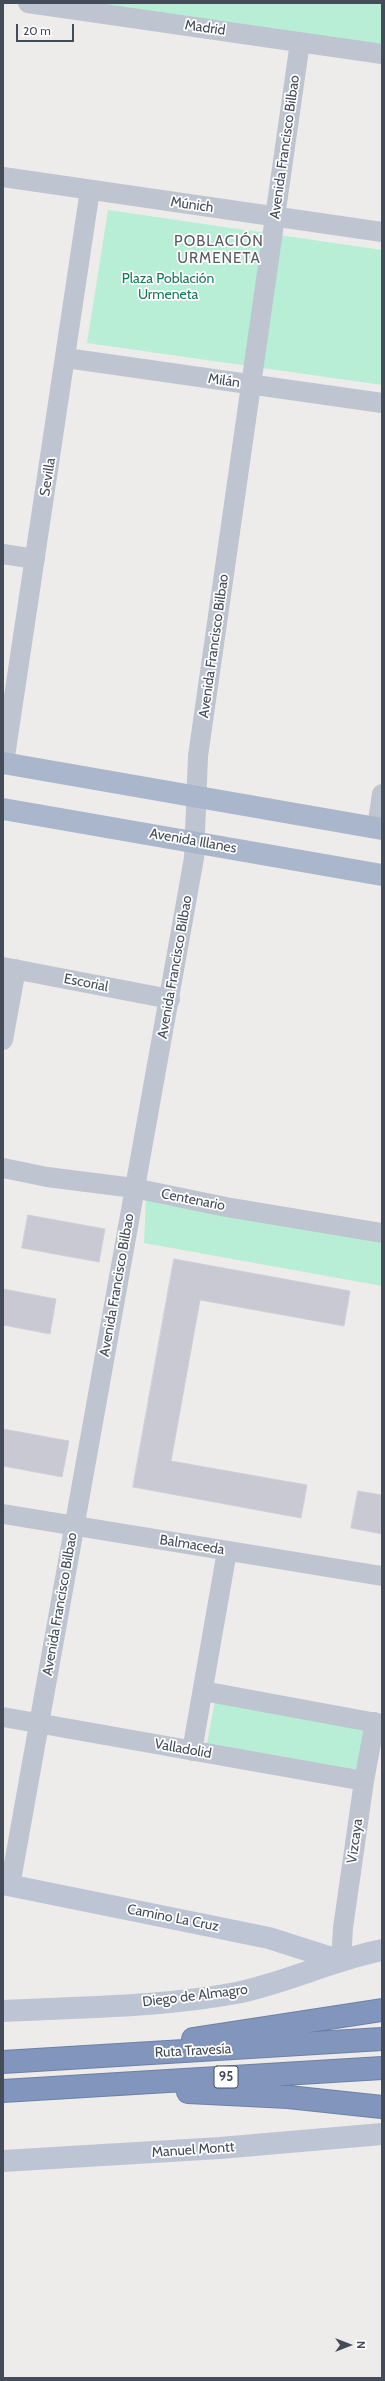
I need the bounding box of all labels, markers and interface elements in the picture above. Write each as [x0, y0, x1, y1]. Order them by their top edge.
scale bar [18, 16, 76, 42]
street label: Madrid [184, 17, 226, 39]
text: 20 m [23, 23, 51, 38]
street label: Avenida Francisco Bilbao [267, 74, 303, 220]
street label: Múnich [169, 194, 215, 216]
district label: POBLACIÓN URMENETA [174, 233, 264, 268]
park label: Plaza Población Urmeneta [122, 271, 214, 304]
street label: Milán [207, 370, 241, 392]
street label: Sevilla [37, 457, 59, 497]
street label: Avenida Francisco Bilbao [196, 573, 232, 719]
street label: Avenida Illanes [148, 825, 238, 857]
street label: Avenida Francisco Bilbao [154, 894, 196, 1040]
street label: Escorial [62, 970, 110, 996]
street label: Centenario [160, 1186, 226, 1214]
street label: Avenida Francisco Bilbao [96, 1212, 138, 1358]
street label: Avenida Francisco Bilbao [39, 1531, 81, 1677]
street label: Balmaceda [158, 1532, 226, 1558]
street label: Valladolid [153, 1736, 213, 1762]
street label: Vizcaya [344, 1818, 366, 1864]
street label: Camino La Cruz [126, 1901, 220, 1935]
street label: Diego de Almagro [141, 1981, 249, 2011]
street label: Ruta Travesía [154, 2041, 232, 2061]
road number: 95 [214, 2066, 238, 2088]
street label: Manuel Montt [151, 2139, 235, 2161]
north arrow [329, 2325, 369, 2365]
text: N [354, 2341, 368, 2349]

